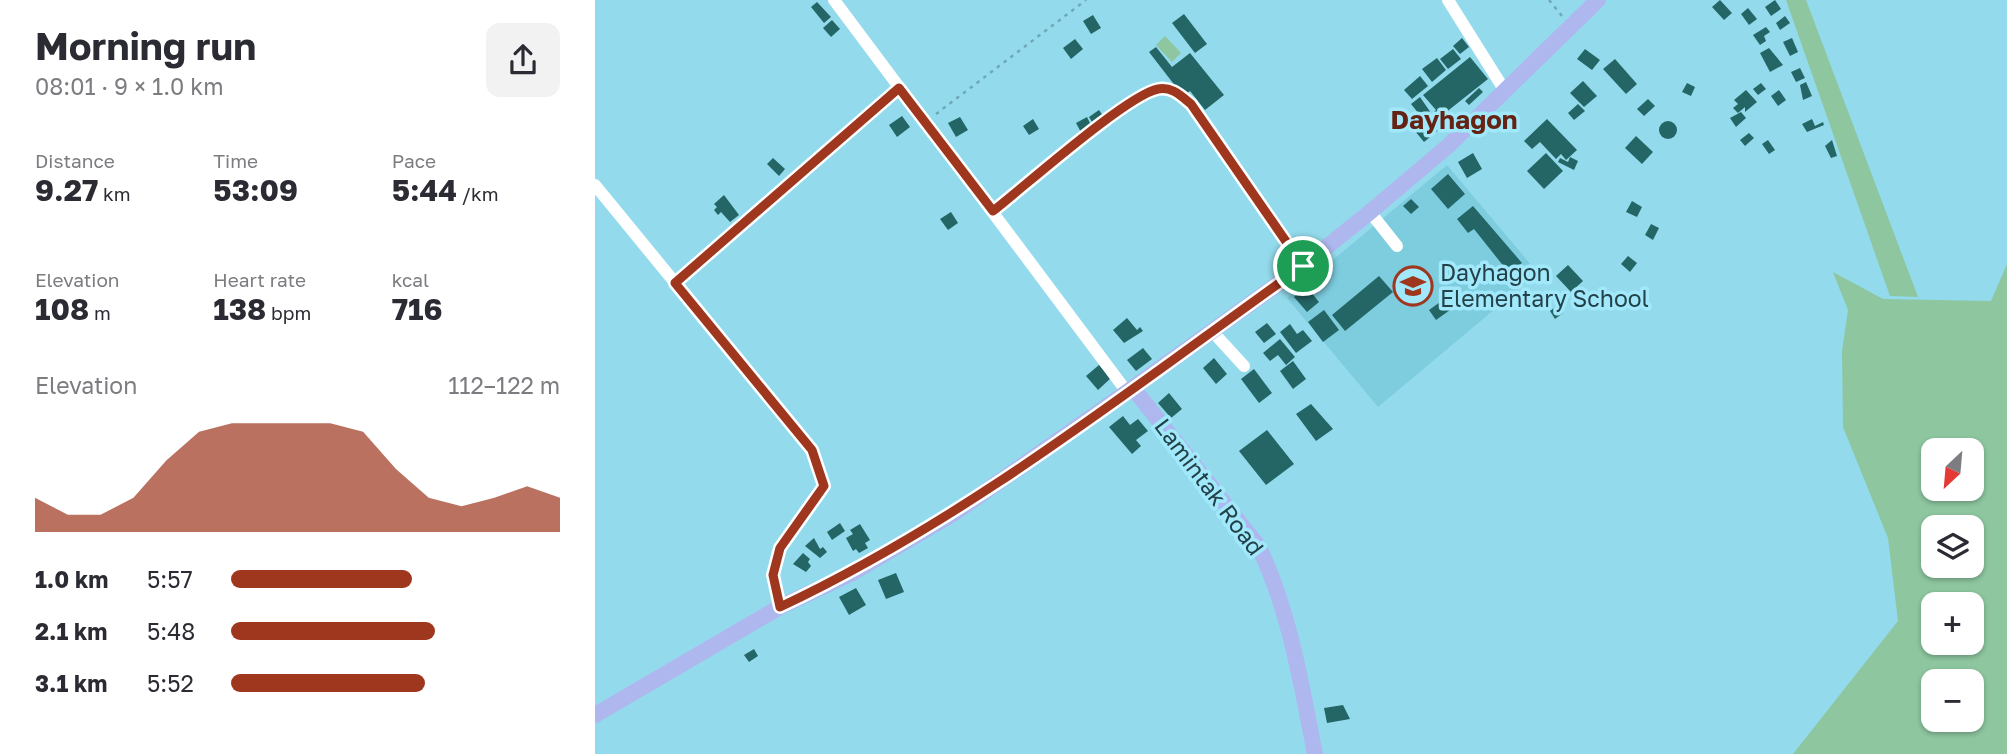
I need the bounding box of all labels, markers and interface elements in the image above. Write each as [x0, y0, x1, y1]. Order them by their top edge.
text: Morning run [35, 23, 256, 68]
button: share [486, 23, 560, 97]
text: 08:01 · 9 × 1.0 km [35, 72, 224, 100]
district label: Dayhagon [1391, 104, 1518, 135]
text: Distance [35, 149, 115, 172]
text: Time [213, 149, 258, 172]
text: Pace [392, 149, 436, 172]
text: 9.27 [35, 172, 98, 208]
text: 53:09 [213, 172, 298, 208]
text: 5:44 [392, 172, 457, 208]
text: km [98, 182, 131, 205]
text: /km [457, 182, 498, 205]
pin [1273, 236, 1333, 296]
icon: arrive [1284, 247, 1322, 285]
place label: Dayhagon Elementary School [1440, 258, 1649, 312]
school or university icon: Dayhagon Elementary School [1392, 265, 1434, 307]
text: Elevation [35, 268, 120, 291]
text: Heart rate [213, 268, 306, 291]
text: kcal [392, 268, 429, 291]
text: 108 [35, 291, 89, 327]
text: 138 [213, 291, 266, 327]
text: 716 [392, 291, 443, 327]
text: m [89, 301, 111, 324]
text: bpm [266, 301, 311, 324]
text: Elevation [35, 371, 137, 399]
text: 112–122 m [448, 371, 560, 399]
street label: Lamintak Road [1149, 412, 1270, 560]
north arrow [1921, 438, 1985, 500]
map controls [1921, 438, 1984, 732]
button: layers [1921, 515, 1984, 578]
text: 1.0 km [35, 565, 108, 593]
text: 5:57 [147, 565, 193, 593]
button: + [1921, 592, 1984, 655]
text: 2.1 km [35, 617, 107, 645]
text: 5:48 [147, 617, 195, 645]
text: 3.1 km [35, 669, 107, 697]
text: 5:52 [147, 669, 194, 697]
button: − [1921, 669, 1984, 732]

